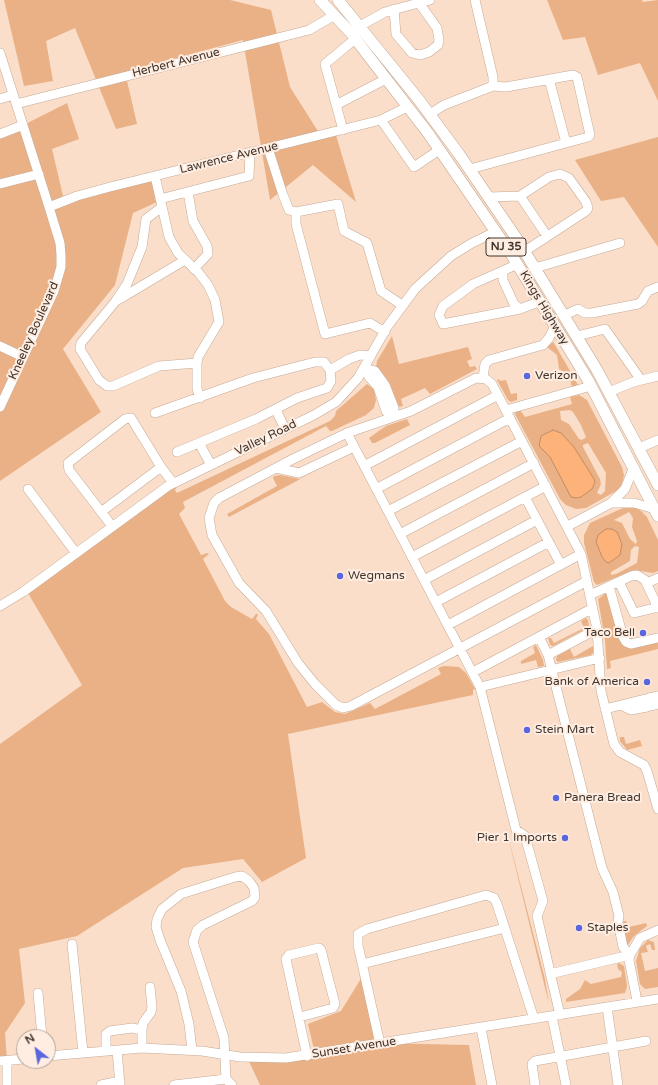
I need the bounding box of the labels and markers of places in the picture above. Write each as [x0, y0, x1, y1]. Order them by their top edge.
place label: Verizon [535, 369, 578, 383]
marker: Verizon [522, 371, 532, 381]
place label: Wegmans [348, 569, 405, 583]
marker: Wegmans [335, 571, 345, 581]
place label: Taco Bell [584, 626, 635, 640]
marker: Taco Bell [638, 628, 648, 638]
place label: Bank of America [545, 675, 639, 689]
marker: Bank of America [642, 677, 652, 687]
place label: Stein Mart [535, 723, 594, 737]
marker: Stein Mart [522, 725, 532, 735]
place label: Panera Bread [564, 791, 641, 805]
marker: Panera Bread [551, 793, 561, 803]
place label: Pier 1 Imports [477, 831, 557, 845]
marker: Pier 1 Imports [560, 833, 570, 843]
place label: Staples [587, 921, 629, 935]
marker: Staples [574, 923, 584, 933]

